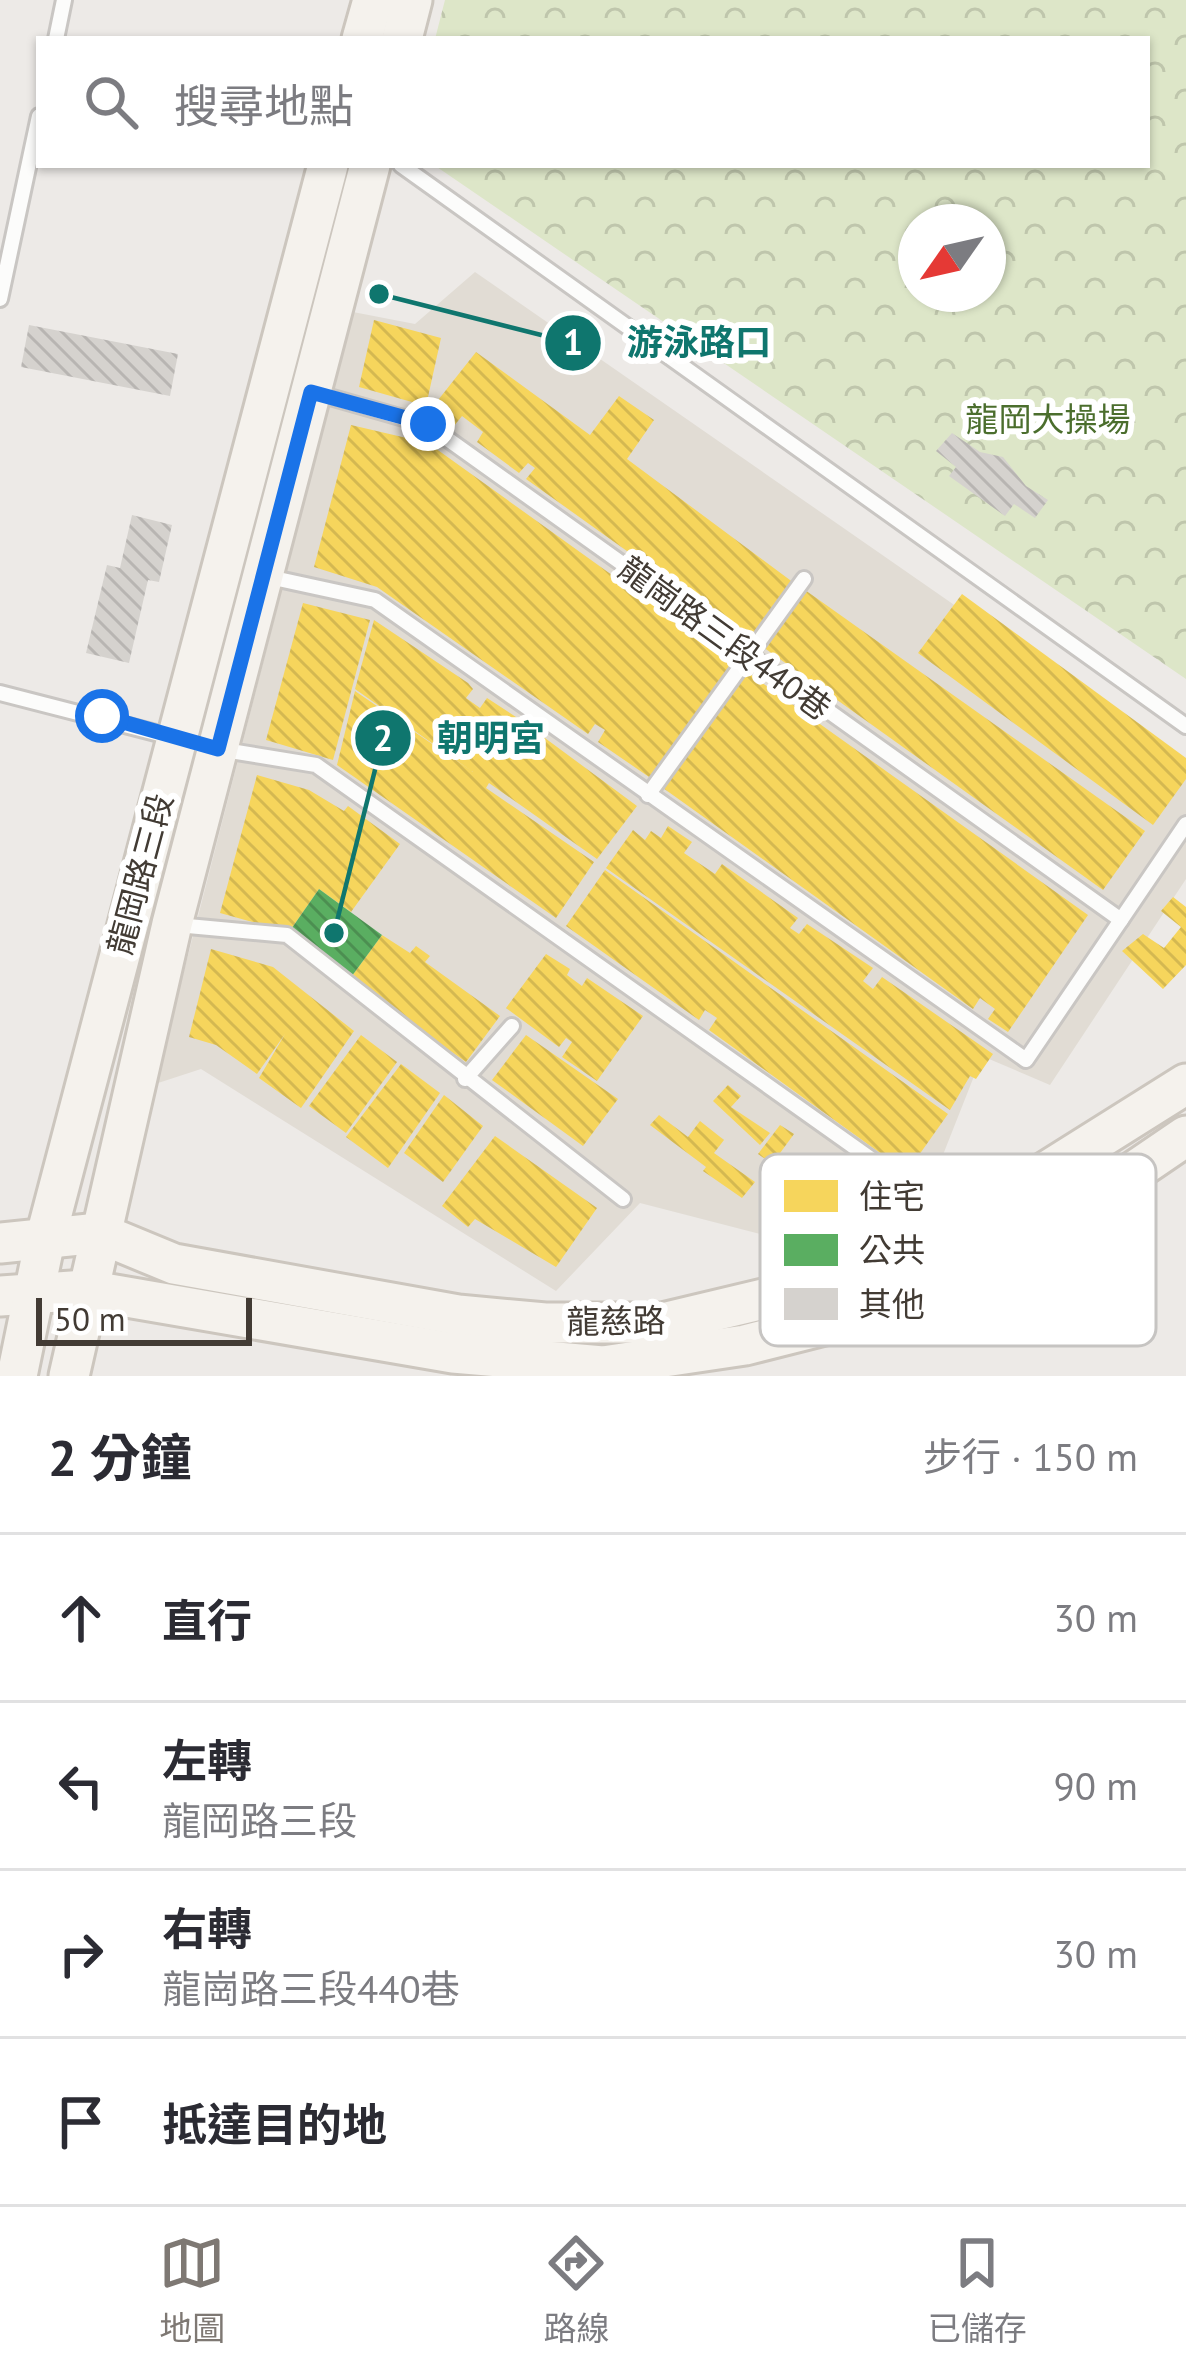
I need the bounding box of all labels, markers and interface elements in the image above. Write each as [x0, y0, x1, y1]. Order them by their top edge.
search box [36, 36, 1150, 168]
icon: search [78, 69, 144, 135]
text: 搜尋地點 [174, 76, 354, 134]
north arrow [898, 204, 1006, 312]
callout: 游泳路口 [543, 307, 795, 379]
text: 1 [563, 318, 583, 365]
text: 游泳路口 [627, 318, 771, 365]
route end [401, 397, 455, 451]
park label: 龍岡大操場 [966, 397, 1131, 440]
street label: 龍崗路三段440巷 [611, 546, 840, 729]
route start [75, 689, 129, 743]
callout: 朝明宮 [353, 702, 569, 774]
text: 2 [373, 714, 393, 761]
text: 朝明宮 [437, 714, 545, 761]
street label: 龍岡路三段 [97, 789, 182, 959]
legend [760, 1154, 1156, 1346]
text: 住宅 [859, 1174, 925, 1217]
text: 公共 [859, 1228, 925, 1271]
text: 其他 [859, 1282, 925, 1325]
scale bar [36, 1292, 252, 1345]
text: 50 m [54, 1297, 126, 1340]
street label: 龍慈路 [566, 1298, 666, 1343]
text: 2 分鐘 [48, 1424, 192, 1490]
text: 步行 · 150 m [923, 1431, 1138, 1482]
icon: ahead [48, 1585, 114, 1651]
text: 直行 [162, 1591, 252, 1649]
text: 30 m [1053, 1592, 1138, 1643]
text: 左轉 [162, 1731, 252, 1789]
icon: left [48, 1753, 114, 1819]
text: 90 m [1053, 1760, 1138, 1811]
text: 龍岡路三段 [162, 1795, 357, 1846]
text: 右轉 [162, 1899, 252, 1957]
icon: right [48, 1921, 114, 1987]
text: 30 m [1053, 1928, 1138, 1979]
text: 龍崗路三段440巷 [162, 1963, 460, 2014]
icon: arrive [48, 2089, 114, 2155]
text: 抵達目的地 [162, 2095, 387, 2153]
tab: 地圖 [159, 2230, 225, 2350]
tab: 路線 [543, 2230, 609, 2350]
tab: 已儲存 [928, 2230, 1027, 2350]

